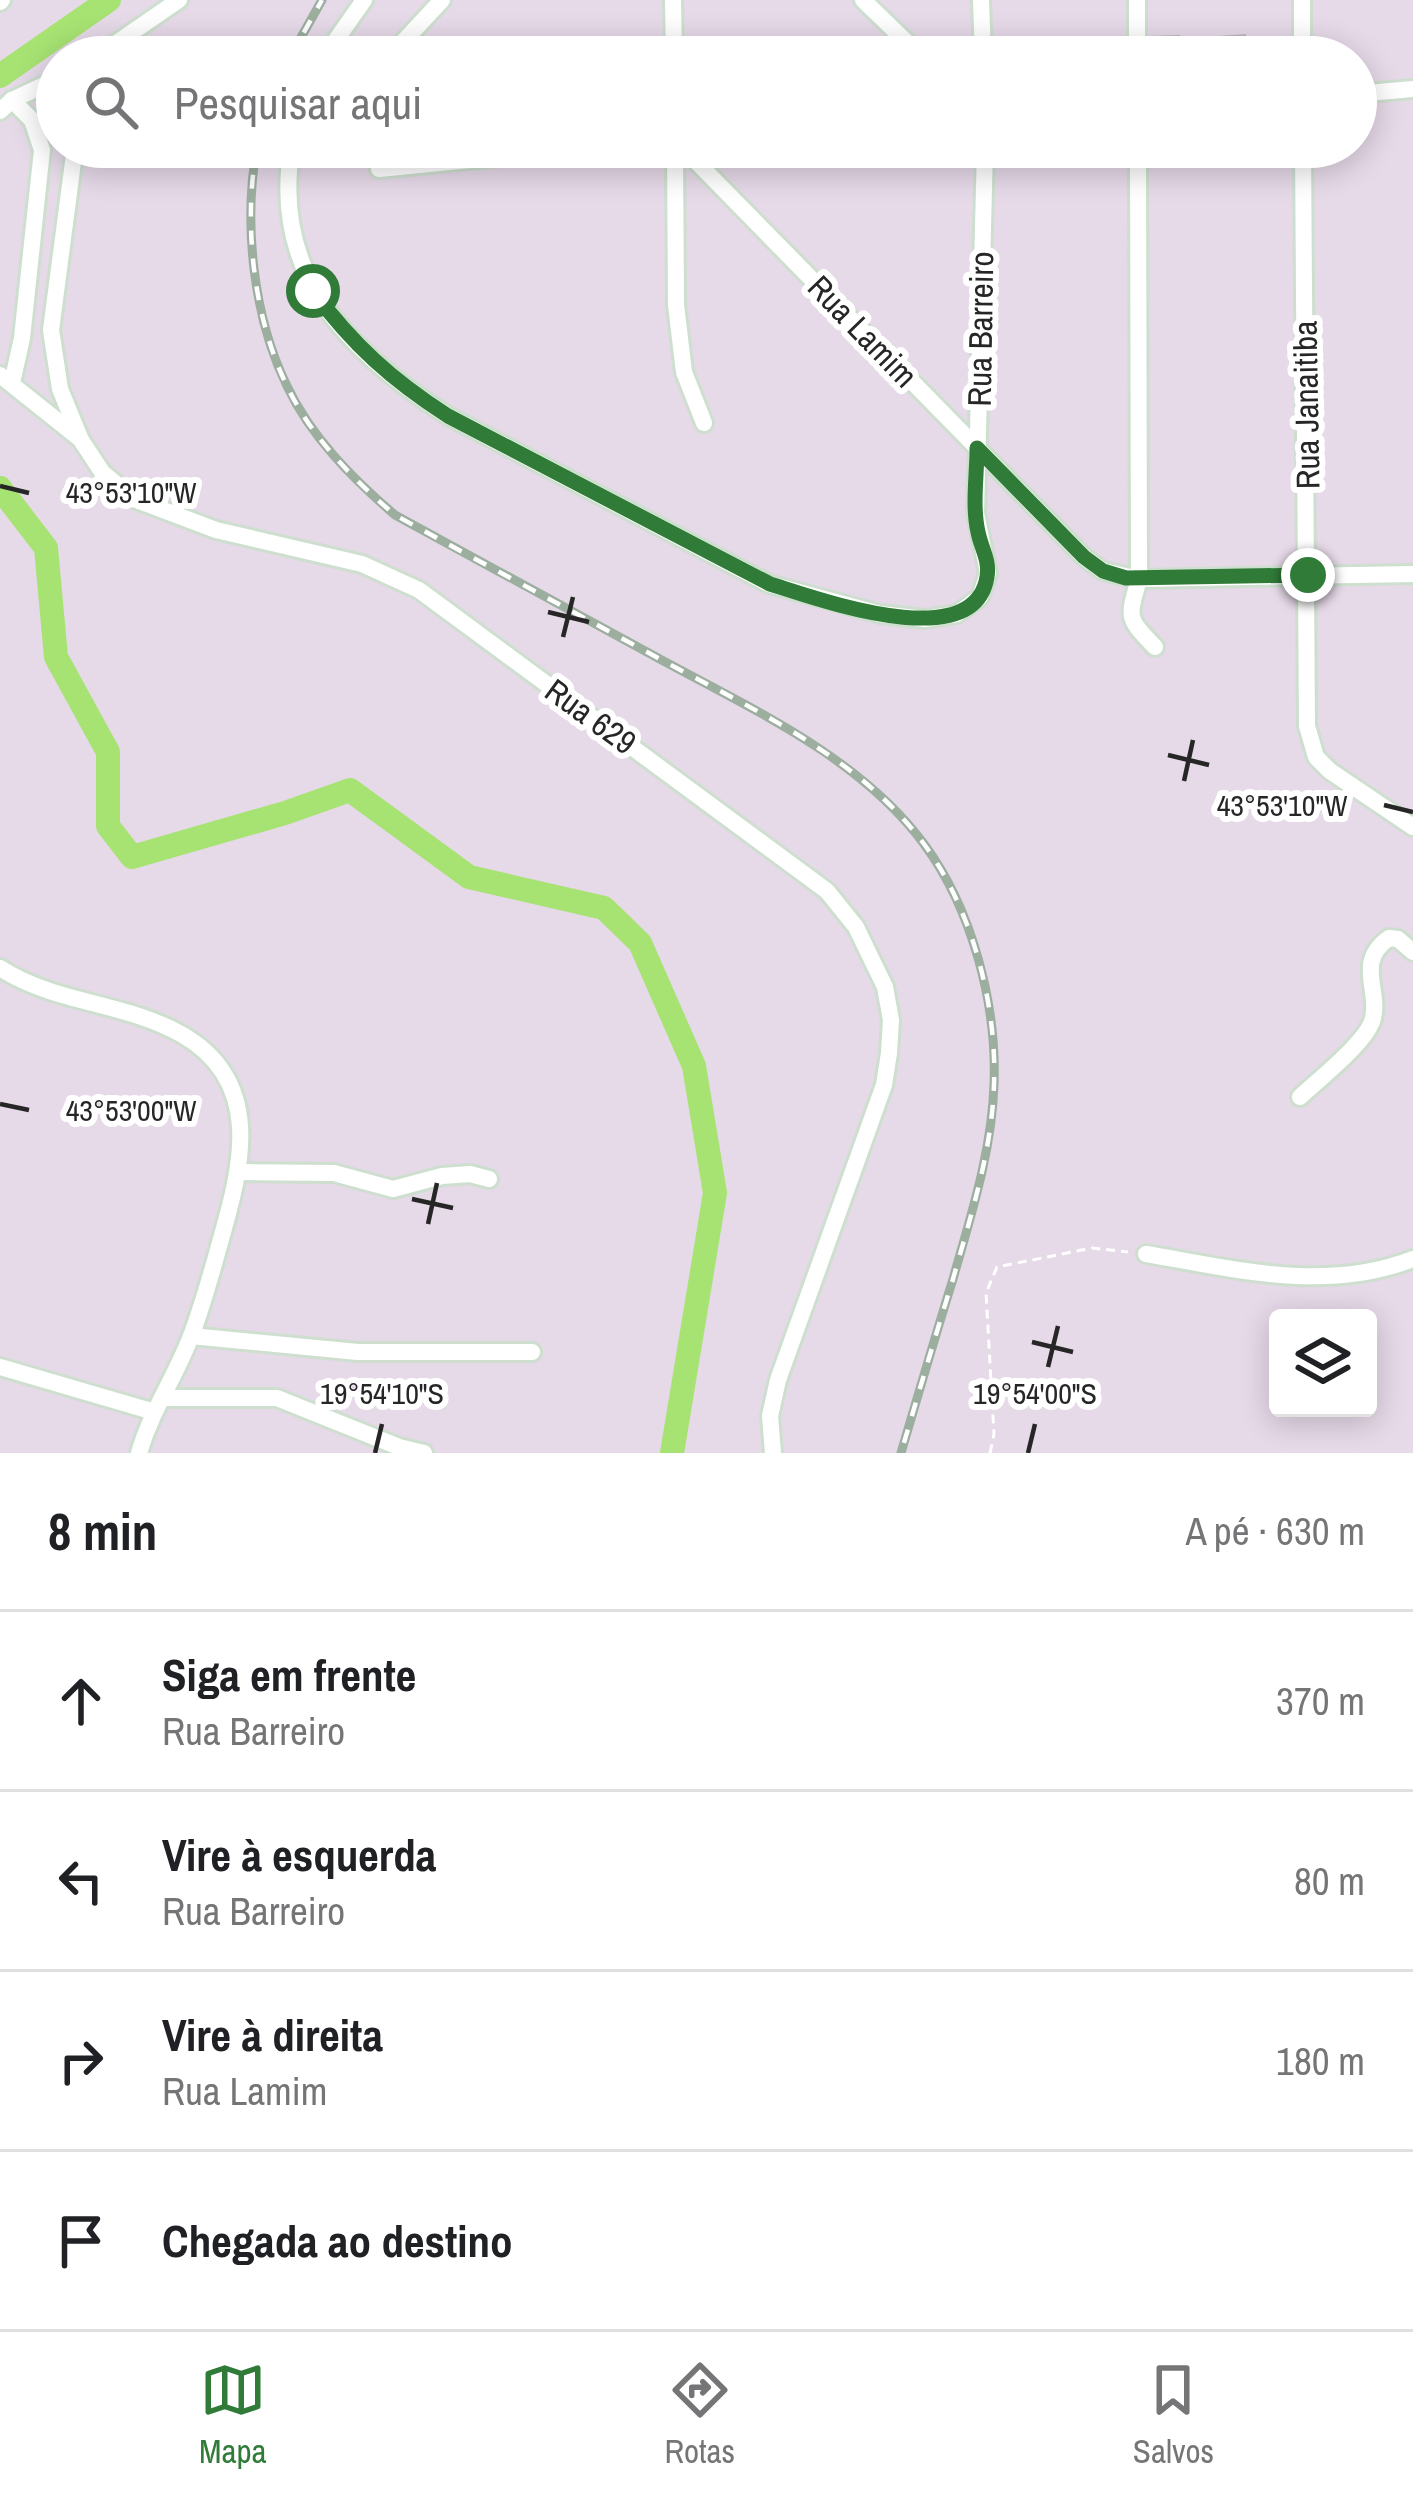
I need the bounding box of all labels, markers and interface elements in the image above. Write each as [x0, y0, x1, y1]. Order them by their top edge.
search box [36, 36, 1377, 168]
icon: search [78, 69, 144, 135]
text: Pesquisar aqui [174, 72, 422, 133]
street label: Rua Barreiro [957, 251, 1003, 407]
route start [286, 264, 340, 318]
street label: Rua Lamim [799, 265, 927, 397]
street label: Rua Janaitiba [1283, 320, 1329, 490]
text: 43°53'10"W [66, 472, 196, 512]
route end [1281, 548, 1335, 602]
street label: Rua 629 [537, 668, 645, 764]
text: 43°53'10"W [1217, 785, 1347, 825]
text: 43°53'00"W [66, 1090, 196, 1130]
map controls [1269, 1309, 1377, 1417]
button: layers [1269, 1309, 1377, 1417]
text: 19°54'10"S [320, 1373, 444, 1413]
text: 19°54'00"S [973, 1373, 1097, 1413]
text: 8 min [48, 1497, 157, 1566]
text: A pé · 630 m [1185, 1505, 1365, 1557]
text: Siga em frente [162, 1644, 416, 1705]
icon: ahead [48, 1668, 114, 1734]
text: 370 m [1276, 1675, 1365, 1727]
text: Rua Barreiro [162, 1705, 345, 1757]
text: Vire à esquerda [162, 1824, 436, 1885]
icon: left [48, 1848, 114, 1914]
text: 80 m [1294, 1855, 1365, 1907]
text: Rua Barreiro [162, 1885, 345, 1937]
text: Vire à direita [162, 2004, 383, 2065]
icon: right [48, 2028, 114, 2094]
text: 180 m [1276, 2035, 1365, 2087]
text: Rua Lamim [162, 2065, 327, 2117]
icon: arrive [48, 2208, 114, 2274]
text: Chegada ao destino [162, 2210, 513, 2271]
tab: Mapa [199, 2357, 267, 2473]
tab: Rotas [664, 2357, 735, 2473]
tab: Salvos [1133, 2357, 1214, 2473]

